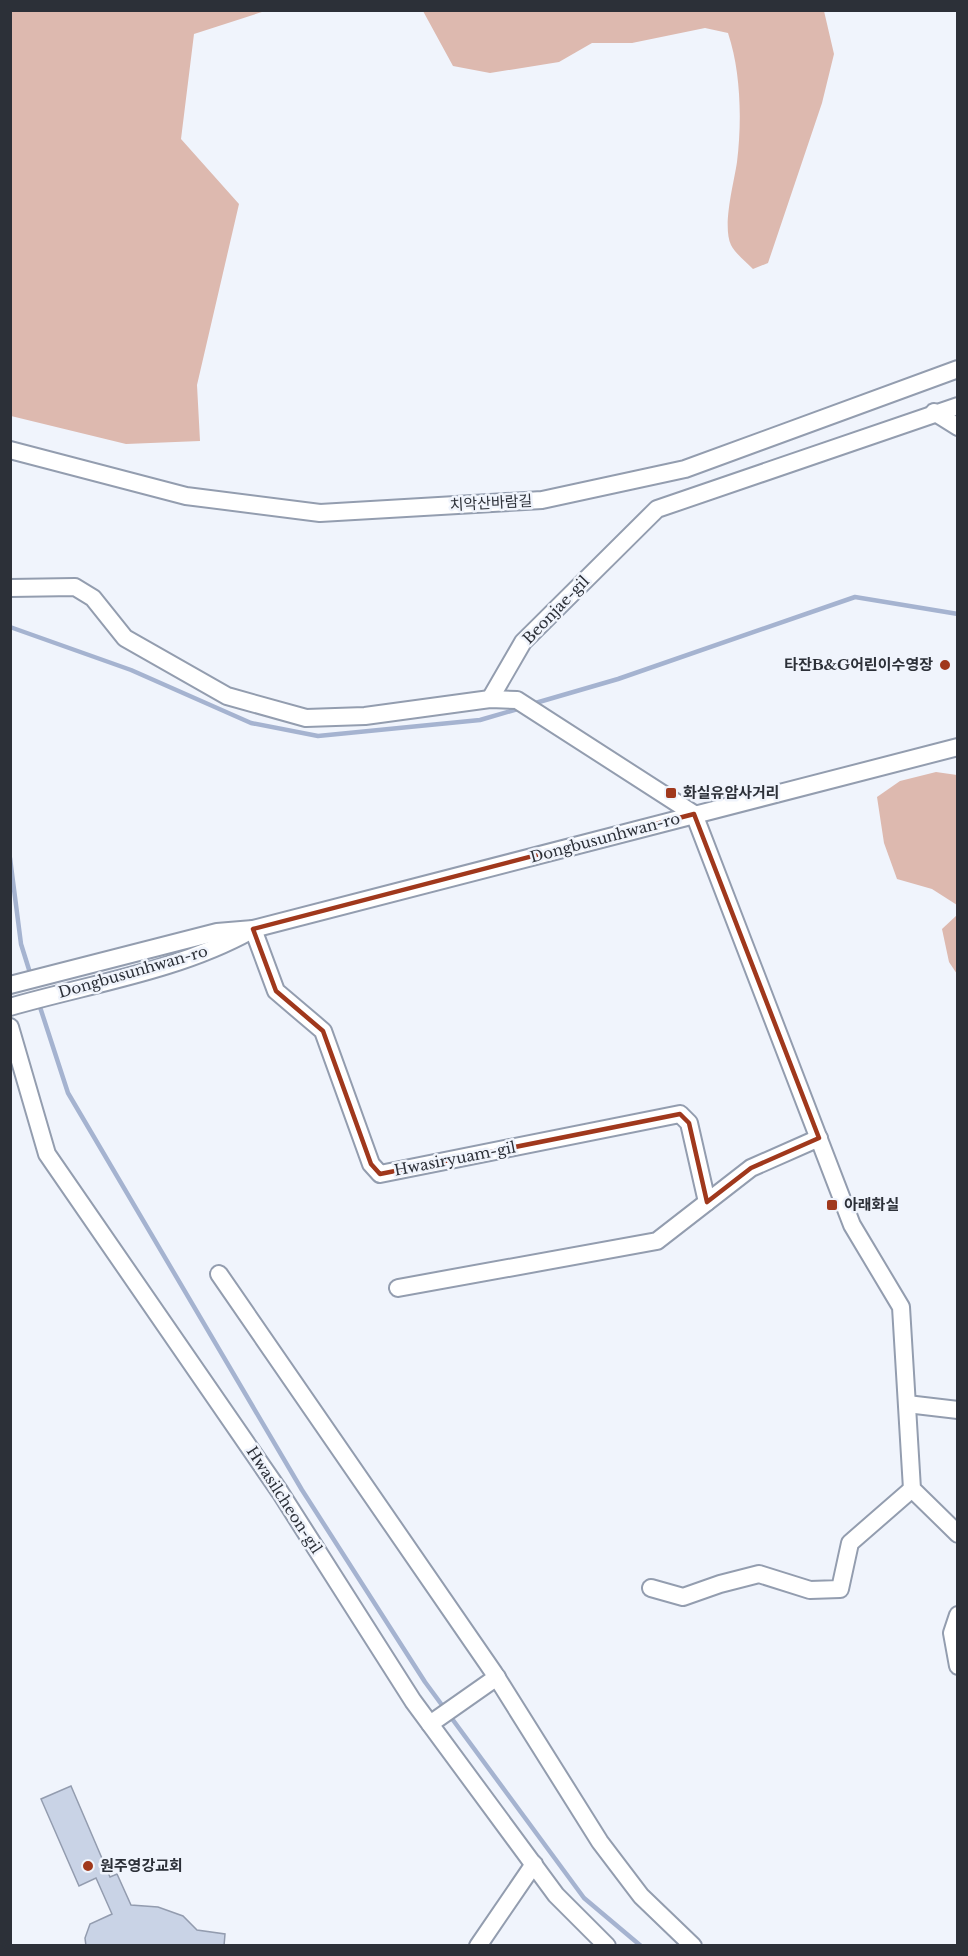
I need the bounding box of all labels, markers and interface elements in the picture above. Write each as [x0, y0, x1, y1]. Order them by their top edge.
street label: 치악산바람길 [449, 491, 533, 514]
street label: Beonjae-gil [518, 571, 593, 648]
place label: 타잔B&G어린이수영장 [784, 655, 933, 674]
marker: 타잔B&G어린이수영장 [938, 658, 952, 672]
place label: 화실유암사거리 [683, 783, 780, 802]
marker: 화실유암사거리 [664, 786, 678, 800]
street label: Dongbusunhwan-ro [528, 808, 682, 867]
street label: Dongbusunhwan-ro [56, 941, 210, 1002]
street label: Hwasiryuam-gil [393, 1137, 517, 1180]
place label: 아래화실 [844, 1195, 899, 1214]
marker: 아래화실 [825, 1198, 839, 1212]
street label: Hwasilcheon-gil [243, 1442, 326, 1557]
place label: 원주영강교회 [100, 1856, 183, 1875]
marker: 원주영강교회 [81, 1859, 95, 1873]

